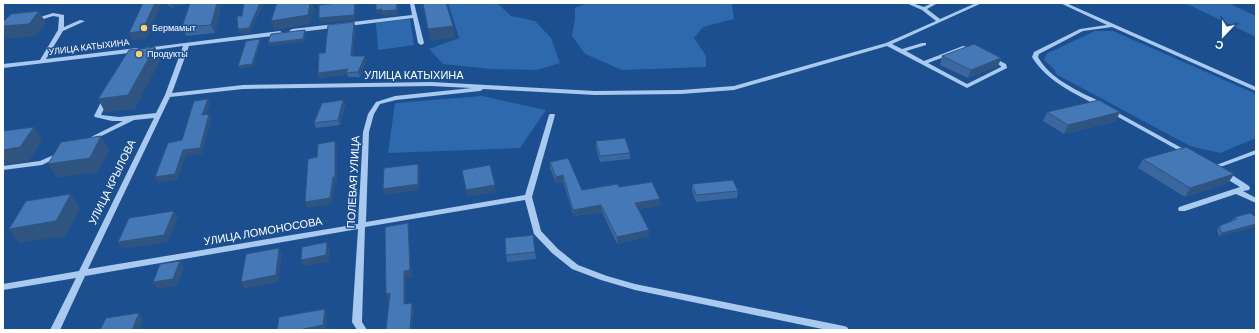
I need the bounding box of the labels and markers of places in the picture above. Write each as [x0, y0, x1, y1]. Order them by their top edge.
place label: Бермамыт [152, 22, 196, 33]
marker: Бермамыт [139, 23, 149, 33]
place label: Продукты [147, 48, 188, 59]
marker: Продукты [134, 49, 144, 59]

